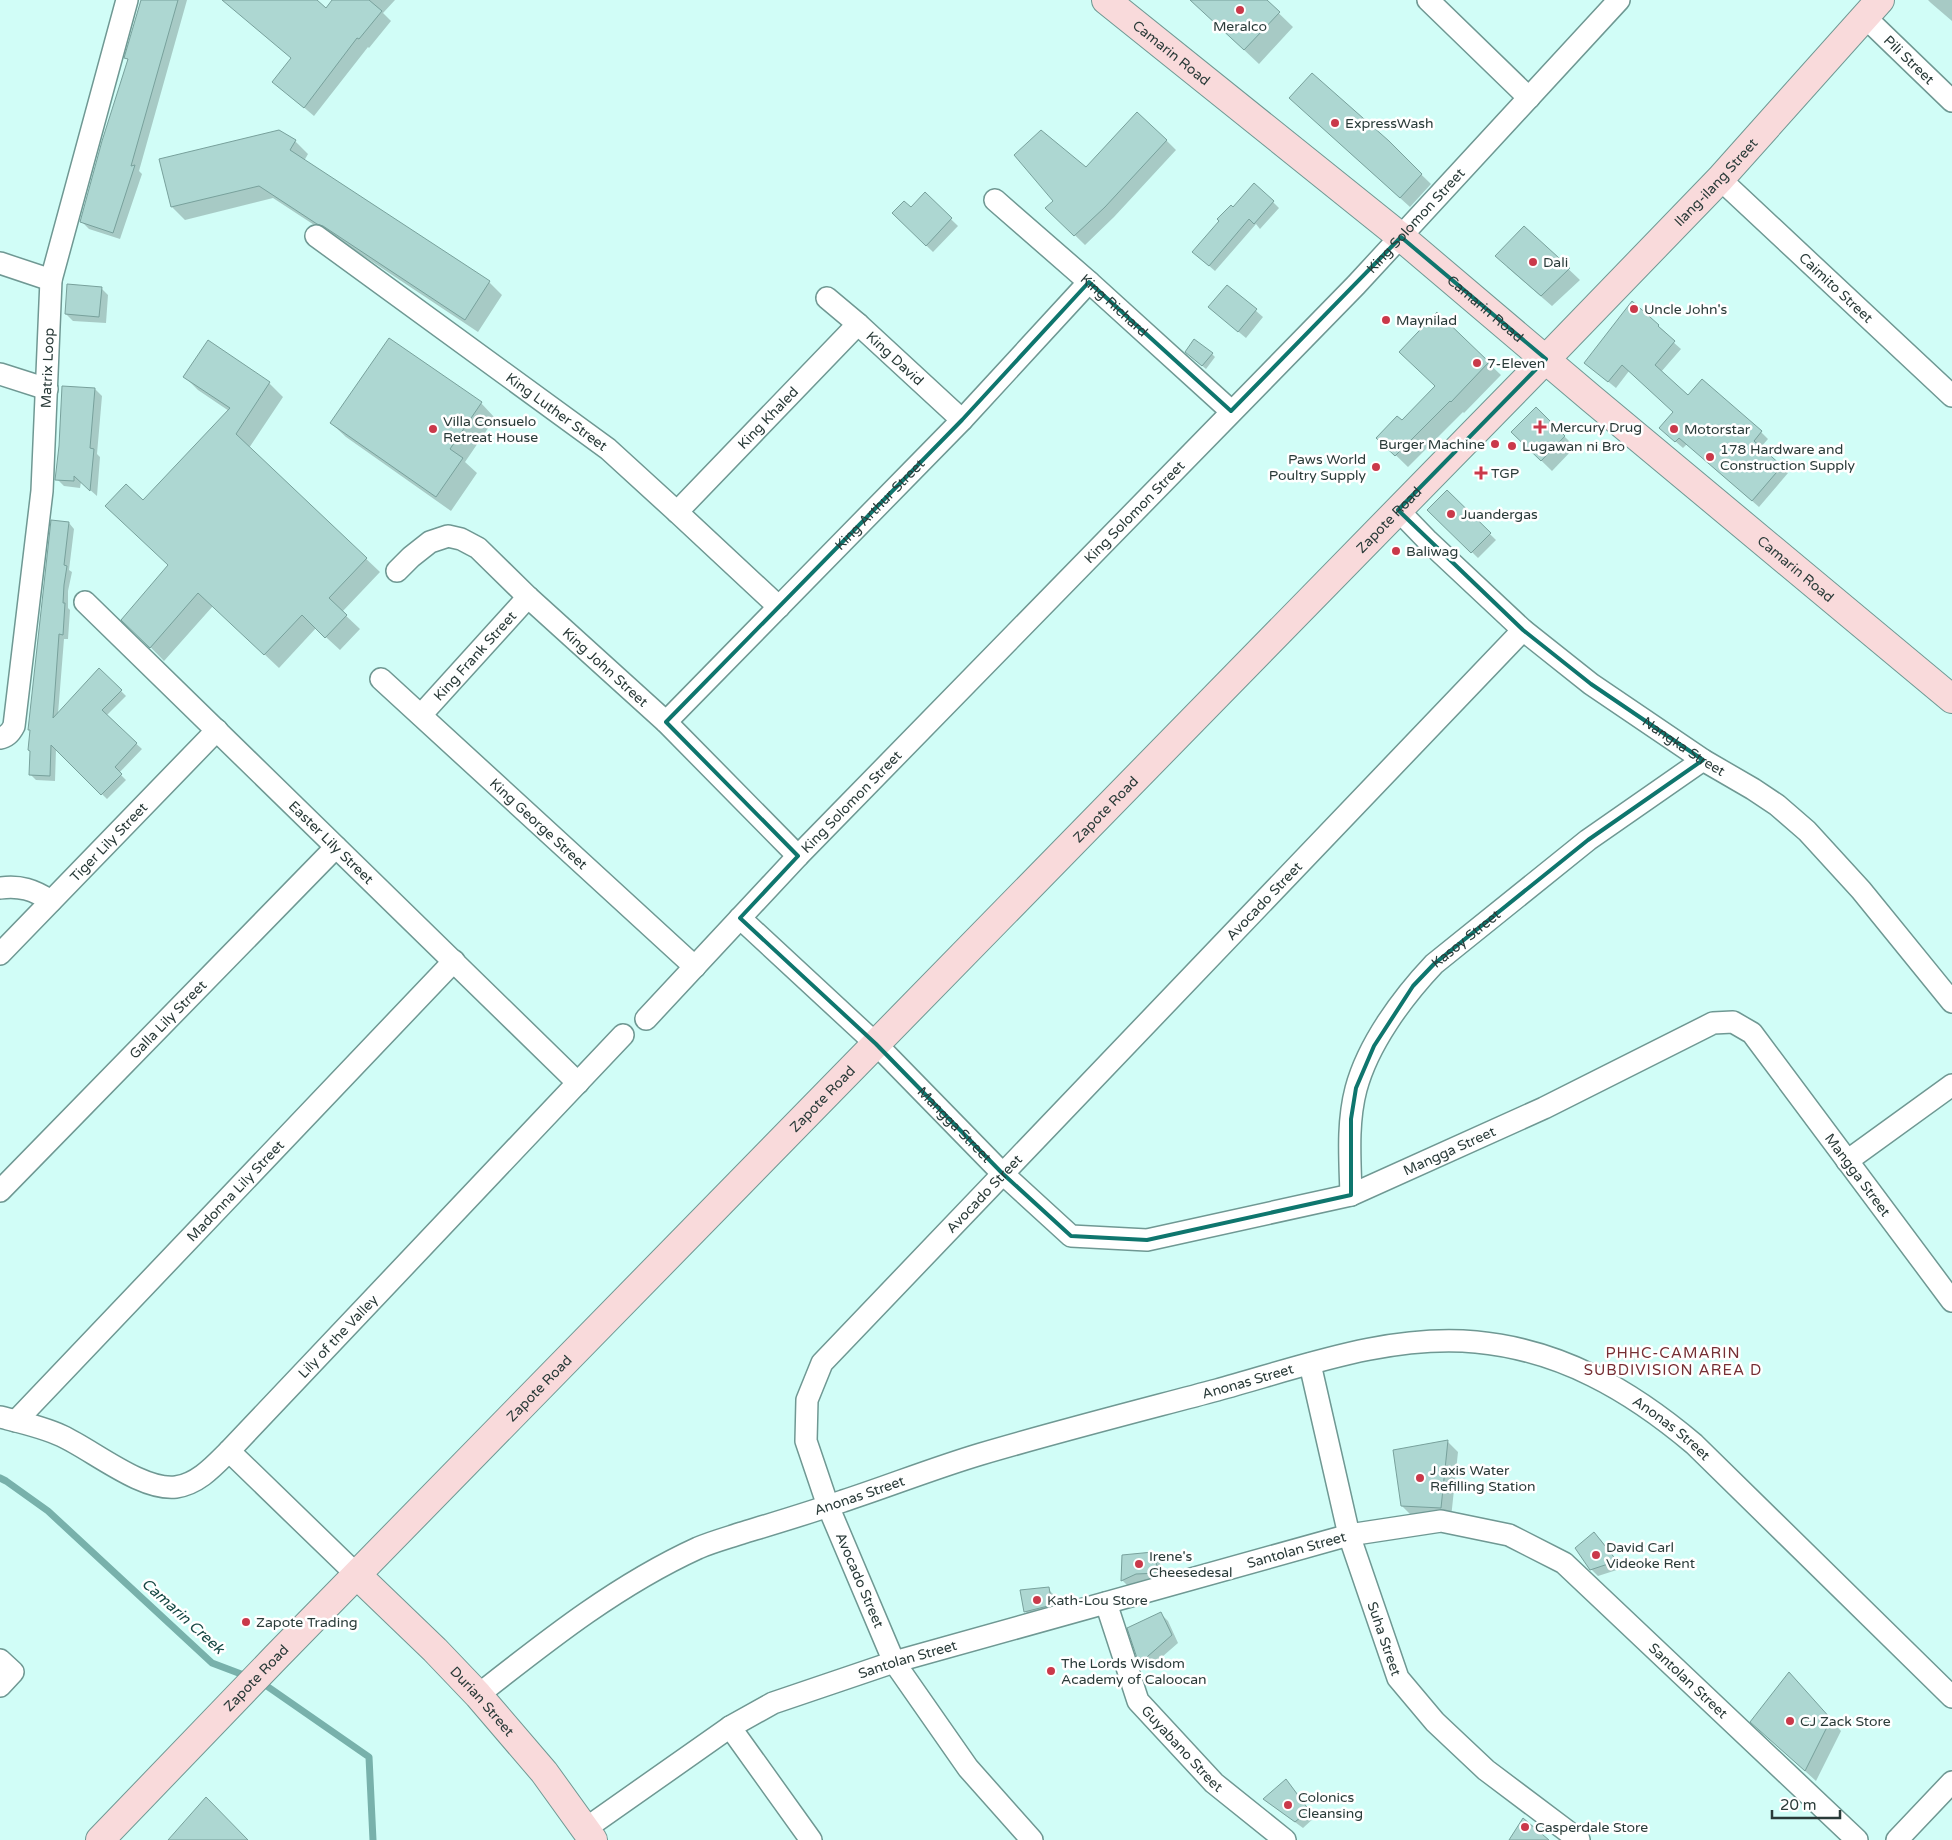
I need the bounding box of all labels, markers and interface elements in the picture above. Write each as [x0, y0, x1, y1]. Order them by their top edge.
marker: Meralco [1234, 4, 1246, 16]
street label: Camarin Road [1129, 17, 1213, 89]
place label: Meralco [1213, 18, 1267, 35]
street label: Pili Street [1880, 32, 1938, 89]
place label: ExpressWash [1345, 115, 1434, 132]
marker: ExpressWash [1329, 117, 1341, 129]
street label: Ilang-ilang Street [1671, 134, 1762, 230]
street label: King Solomon Street [1363, 164, 1469, 277]
street label: Caimito Street [1795, 249, 1877, 327]
place label: Dali [1543, 254, 1568, 271]
marker: Dali [1527, 256, 1539, 268]
street label: King Richard [1077, 270, 1151, 340]
street label: Camarin Road [1443, 272, 1527, 346]
place label: Uncle John's [1644, 301, 1728, 318]
marker: Uncle John's [1628, 303, 1640, 315]
place label: Maynilad [1396, 312, 1457, 329]
marker: Maynilad [1380, 314, 1392, 326]
street label: Matrix Loop [38, 327, 58, 409]
street label: King David [863, 328, 927, 389]
place label: 7-Eleven [1487, 355, 1545, 372]
marker: 7-Eleven [1471, 357, 1483, 369]
street label: King Luther Street [502, 369, 611, 455]
street label: King Khaled [734, 383, 802, 453]
place label: Villa Consuelo Retreat House [443, 413, 538, 446]
place label: Mercury Drug [1550, 419, 1642, 436]
marker: Mercury Drug [1534, 421, 1546, 433]
place label: Motorstar [1684, 421, 1751, 438]
marker: Villa Consuelo Retreat House [427, 423, 439, 435]
marker: Motorstar [1668, 423, 1680, 435]
place label: Burger Machine [1379, 436, 1485, 453]
marker: Burger Machine [1489, 438, 1501, 450]
place label: Lugawan ni Bro [1522, 438, 1625, 455]
marker: Lugawan ni Bro [1506, 440, 1518, 452]
place label: 178 Hardware and Construction Supply [1720, 441, 1856, 474]
place label: Paws World Poultry Supply [1269, 451, 1366, 484]
marker: 178 Hardware and Construction Supply [1704, 451, 1716, 463]
street label: King Arthur Street [831, 455, 929, 554]
street label: King Solomon Street [1081, 457, 1189, 567]
marker: Paws World Poultry Supply [1370, 461, 1382, 473]
place label: TGP [1491, 465, 1519, 482]
marker: TGP [1475, 467, 1487, 479]
street label: Zapote Road [1353, 483, 1425, 557]
place label: Juandergas [1461, 506, 1538, 523]
marker: Juandergas [1445, 508, 1457, 520]
street label: Camarin Road [1754, 532, 1837, 606]
place label: Baliwag [1406, 543, 1458, 560]
marker: Baliwag [1390, 545, 1402, 557]
street label: King Frank Street [430, 607, 521, 704]
street label: King John Street [559, 624, 652, 711]
street label: Nangka Street [1639, 713, 1729, 780]
street label: King Solomon Street [798, 747, 906, 857]
street label: Zapote Road [1070, 773, 1142, 846]
street label: King George Street [486, 775, 591, 874]
street label: Easter Lily Street [285, 797, 377, 888]
street label: Tiger Lily Street [67, 799, 152, 886]
street label: Avocado Street [1223, 858, 1306, 944]
street label: Kasoy Street [1428, 906, 1505, 972]
street label: Galla Lily Street [126, 976, 211, 1063]
street label: Zapote Road [786, 1062, 859, 1136]
street label: Mangga Street [914, 1083, 996, 1167]
street label: Mangga Street [1401, 1123, 1499, 1179]
street label: Mangga Street [1821, 1130, 1894, 1220]
street label: Madonna Lily Street [183, 1136, 288, 1245]
street label: Avocado Street [943, 1151, 1026, 1237]
street label: Lily of the Valley [295, 1291, 382, 1382]
district label: PHHC-CAMARIN SUBDIVISION AREA D [1584, 1344, 1762, 1379]
street label: Zapote Road [503, 1352, 576, 1425]
street label: Anonas Street [1200, 1360, 1296, 1403]
street label: Anonas Street [1629, 1393, 1714, 1465]
place label: J axis Water Refilling Station [1430, 1462, 1536, 1495]
street label: Anonas Street [812, 1472, 907, 1519]
marker: J axis Water Refilling Station [1414, 1472, 1426, 1484]
street label: Santolan Street [1245, 1528, 1349, 1572]
street label: Avocado Street [832, 1530, 888, 1631]
place label: David Carl Videoke Rent [1606, 1539, 1696, 1572]
place label: Irene's Cheesedesal [1149, 1548, 1233, 1581]
marker: David Carl Videoke Rent [1590, 1549, 1602, 1561]
marker: Irene's Cheesedesal [1133, 1558, 1145, 1570]
water label: Camarin Creek [138, 1574, 229, 1659]
place label: Kath-Lou Store [1047, 1592, 1148, 1609]
marker: Kath-Lou Store [1031, 1594, 1043, 1606]
street label: Suha Street [1364, 1600, 1405, 1679]
place label: Zapote Trading [256, 1614, 358, 1631]
marker: Zapote Trading [240, 1616, 252, 1628]
street label: Santolan Street [856, 1637, 959, 1683]
street label: Santolan Street [1645, 1640, 1731, 1723]
street label: Zapote Road [220, 1641, 292, 1715]
place label: The Lords Wisdom Academy of Caloocan [1061, 1655, 1207, 1688]
street label: Durian Street [446, 1663, 518, 1740]
marker: The Lords Wisdom Academy of Caloocan [1045, 1665, 1057, 1677]
street label: Guyabano Street [1137, 1702, 1227, 1796]
place label: CJ Zack Store [1800, 1713, 1891, 1730]
marker: CJ Zack Store [1784, 1715, 1796, 1727]
scale bar [1772, 1788, 1840, 1820]
place label: Colonics Cleansing [1298, 1789, 1363, 1822]
text: 20 m [1780, 1796, 1817, 1814]
marker: Colonics Cleansing [1282, 1799, 1294, 1811]
place label: Casperdale Store [1535, 1819, 1648, 1836]
marker: Casperdale Store [1519, 1821, 1531, 1833]

